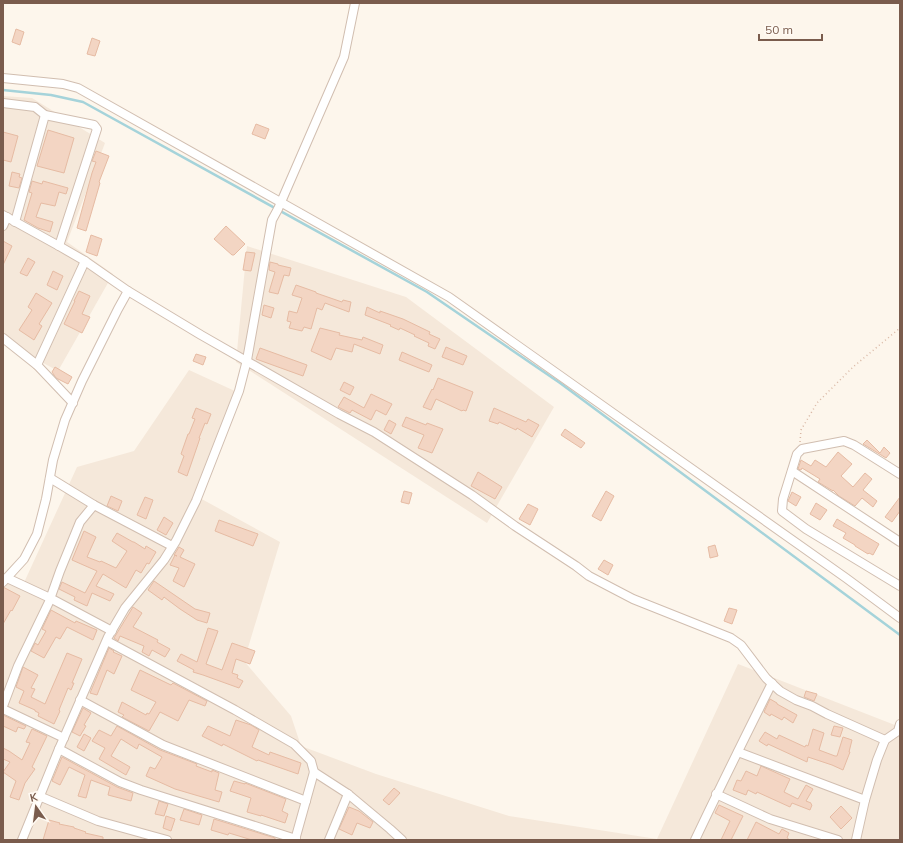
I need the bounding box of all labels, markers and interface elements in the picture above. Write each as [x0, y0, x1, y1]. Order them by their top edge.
scale bar [759, 16, 822, 42]
text: 50 m [765, 22, 793, 37]
north arrow [16, 787, 56, 827]
text: K [28, 789, 39, 805]

